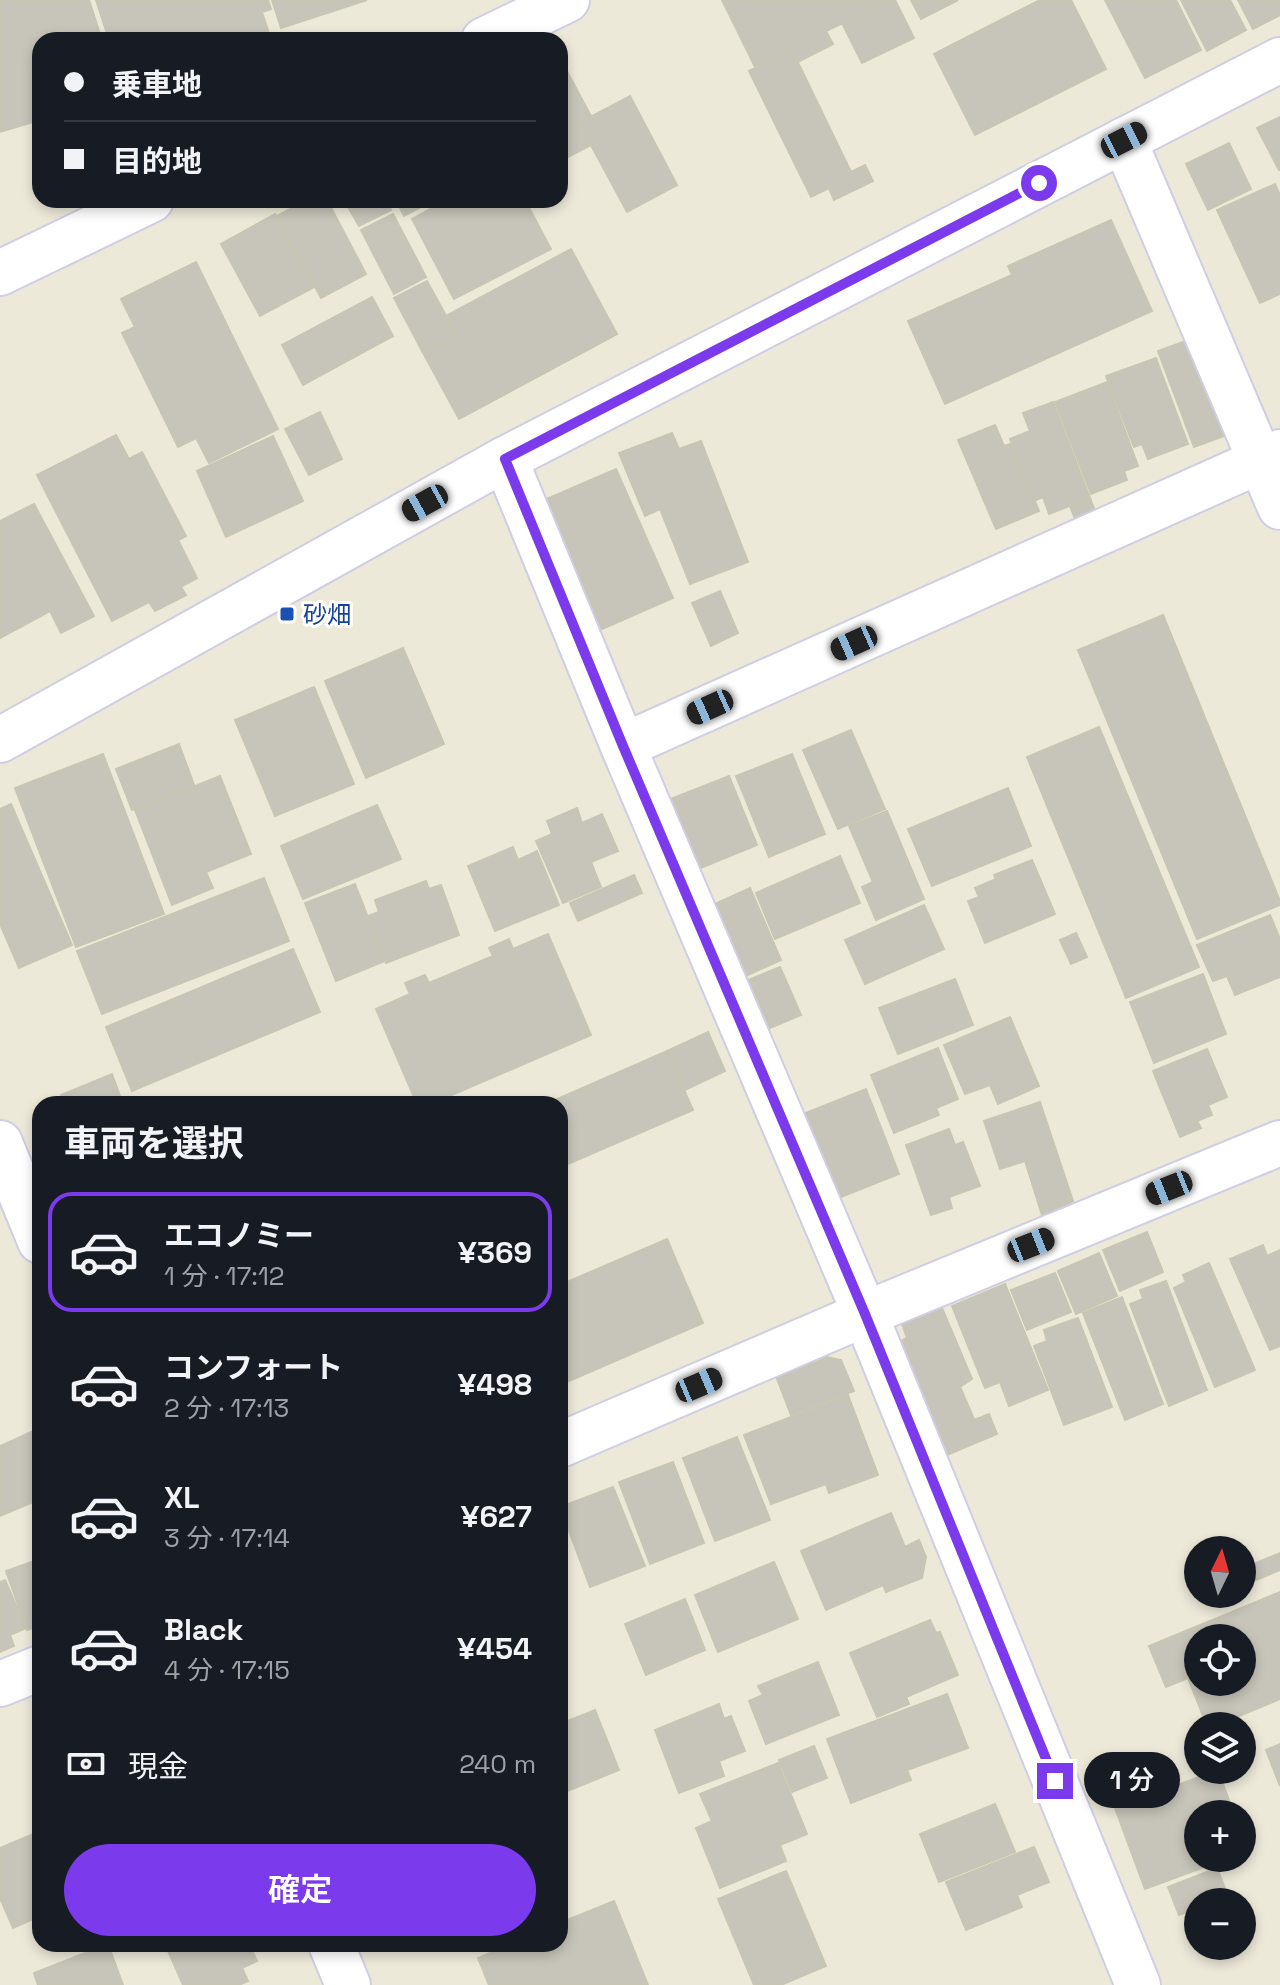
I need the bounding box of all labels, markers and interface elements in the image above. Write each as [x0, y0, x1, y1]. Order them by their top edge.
text: 乗車地 [112, 65, 202, 104]
car [1097, 118, 1151, 162]
text: 目的地 [112, 142, 202, 181]
route start [1021, 165, 1057, 201]
car [398, 481, 452, 525]
place label: 砂畑 [303, 599, 351, 630]
marker: 砂畑 [278, 605, 296, 623]
car [827, 622, 881, 664]
car [683, 686, 737, 728]
text: 車両を選択 [64, 1121, 244, 1167]
car [1142, 1168, 1196, 1208]
icon: car [68, 1216, 140, 1288]
text: エコノミー [164, 1216, 314, 1255]
car [1004, 1225, 1058, 1265]
text: ¥369 [458, 1233, 532, 1272]
text: 1 分 · 17:12 [164, 1259, 284, 1293]
icon: car [68, 1348, 140, 1420]
text: コンフォート [164, 1348, 343, 1387]
text: ¥498 [458, 1365, 532, 1404]
car [672, 1365, 726, 1405]
text: 2 分 · 17:13 [164, 1391, 289, 1425]
text: XL [164, 1478, 200, 1517]
icon: car [68, 1480, 140, 1552]
text: ¥627 [461, 1497, 532, 1536]
text: 3 分 · 17:14 [164, 1521, 290, 1555]
north arrow [1184, 1536, 1256, 1608]
map controls [1184, 1536, 1256, 1960]
text: Black [164, 1610, 243, 1649]
icon: car [68, 1612, 140, 1684]
button: locate [1184, 1624, 1256, 1696]
text: ¥454 [457, 1629, 532, 1668]
text: 4 分 · 17:15 [164, 1653, 290, 1687]
button: layers [1184, 1712, 1256, 1784]
icon: cash [64, 1742, 108, 1786]
text: 現金 [128, 1747, 188, 1786]
text: 240 m [459, 1747, 536, 1781]
callout: 1 分 [1083, 1753, 1179, 1809]
route end [1037, 1763, 1073, 1799]
text: 1 分 [1110, 1763, 1154, 1797]
button: + [1184, 1800, 1256, 1872]
button: 確定 [64, 1844, 536, 1936]
button: − [1184, 1888, 1256, 1960]

